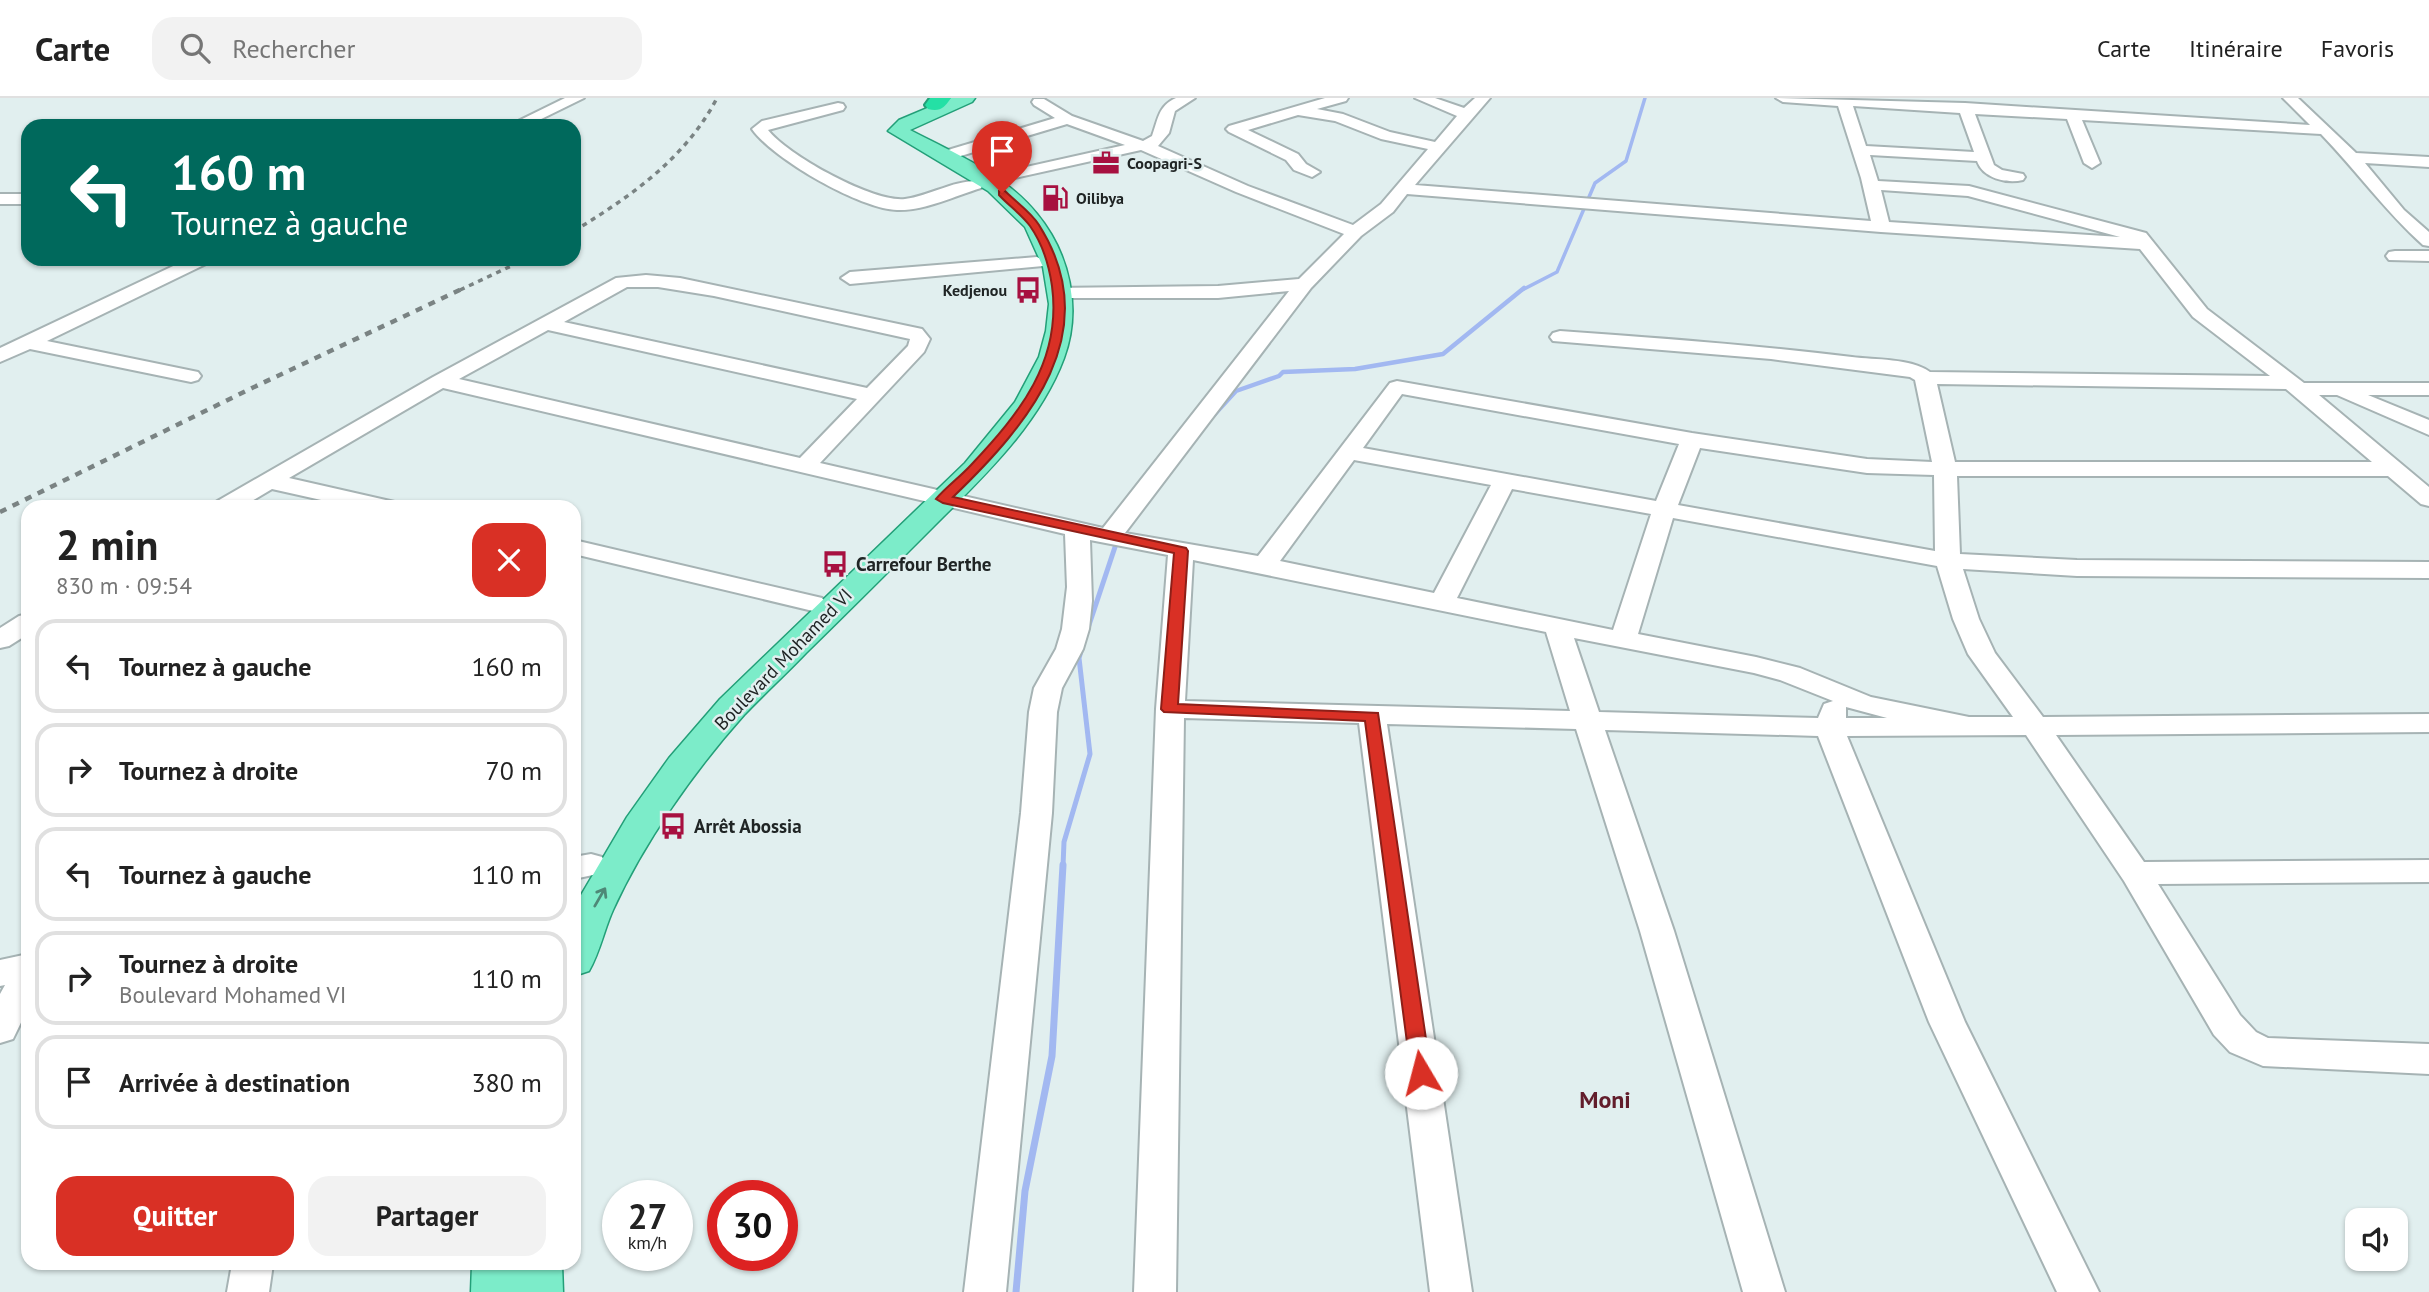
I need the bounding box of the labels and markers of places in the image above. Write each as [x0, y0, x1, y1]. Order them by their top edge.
pin [972, 121, 1032, 193]
office icon: Coopagri-S [1091, 148, 1121, 178]
place label: Coopagri-S [1127, 153, 1202, 173]
fuel station icon: Oilibya [1040, 183, 1070, 213]
place label: Oilibya [1076, 188, 1124, 208]
bus stop icon: Kedjenou [1013, 275, 1043, 305]
place label: Kedjenou [943, 280, 1007, 300]
bus stop icon: Carrefour Berthe [820, 549, 850, 579]
place label: Carrefour Berthe [856, 552, 992, 576]
bus stop icon: Arrêt Abossia [658, 811, 688, 841]
place label: Arrêt Abossia [694, 814, 802, 838]

